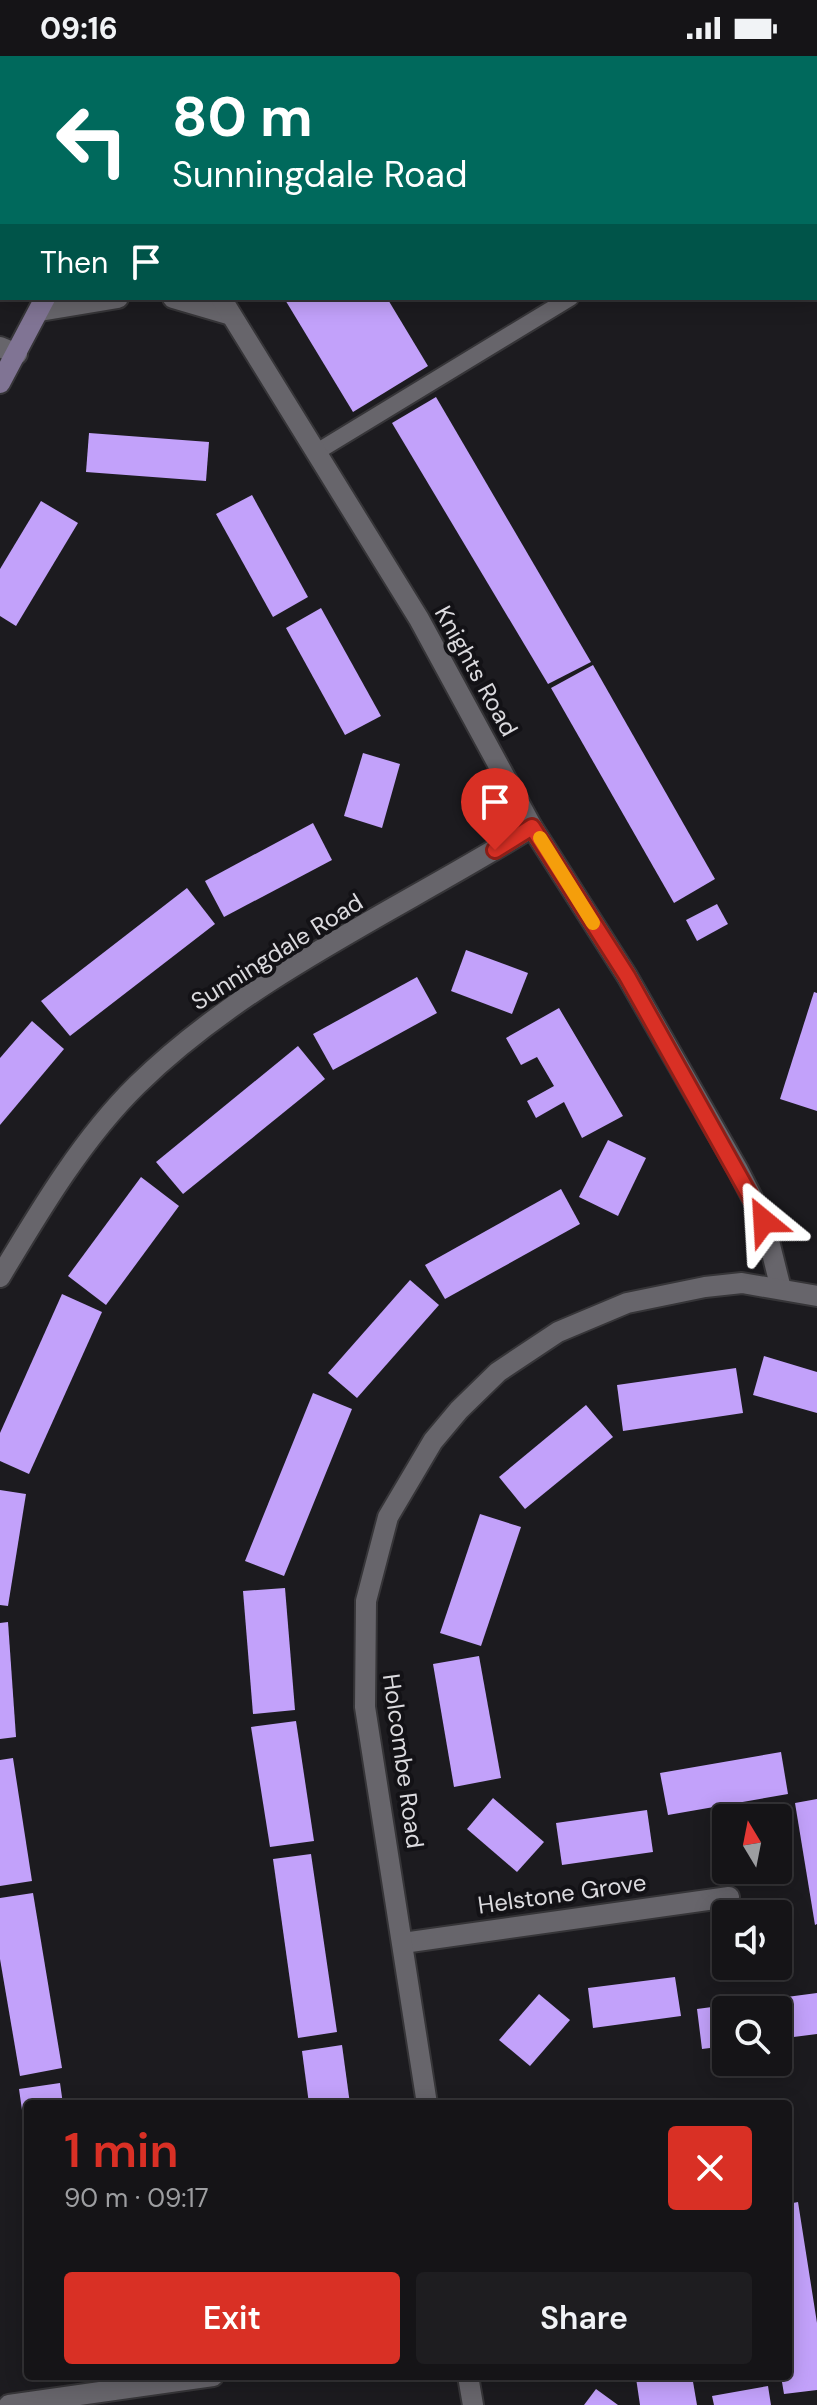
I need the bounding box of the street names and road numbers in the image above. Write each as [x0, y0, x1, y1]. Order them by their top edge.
street label: Knights Road [428, 600, 525, 741]
street label: Sunningdale Road [185, 886, 368, 1017]
street label: Holcombe Road [376, 1672, 431, 1850]
street label: Helstone Grove [476, 1866, 648, 1921]

